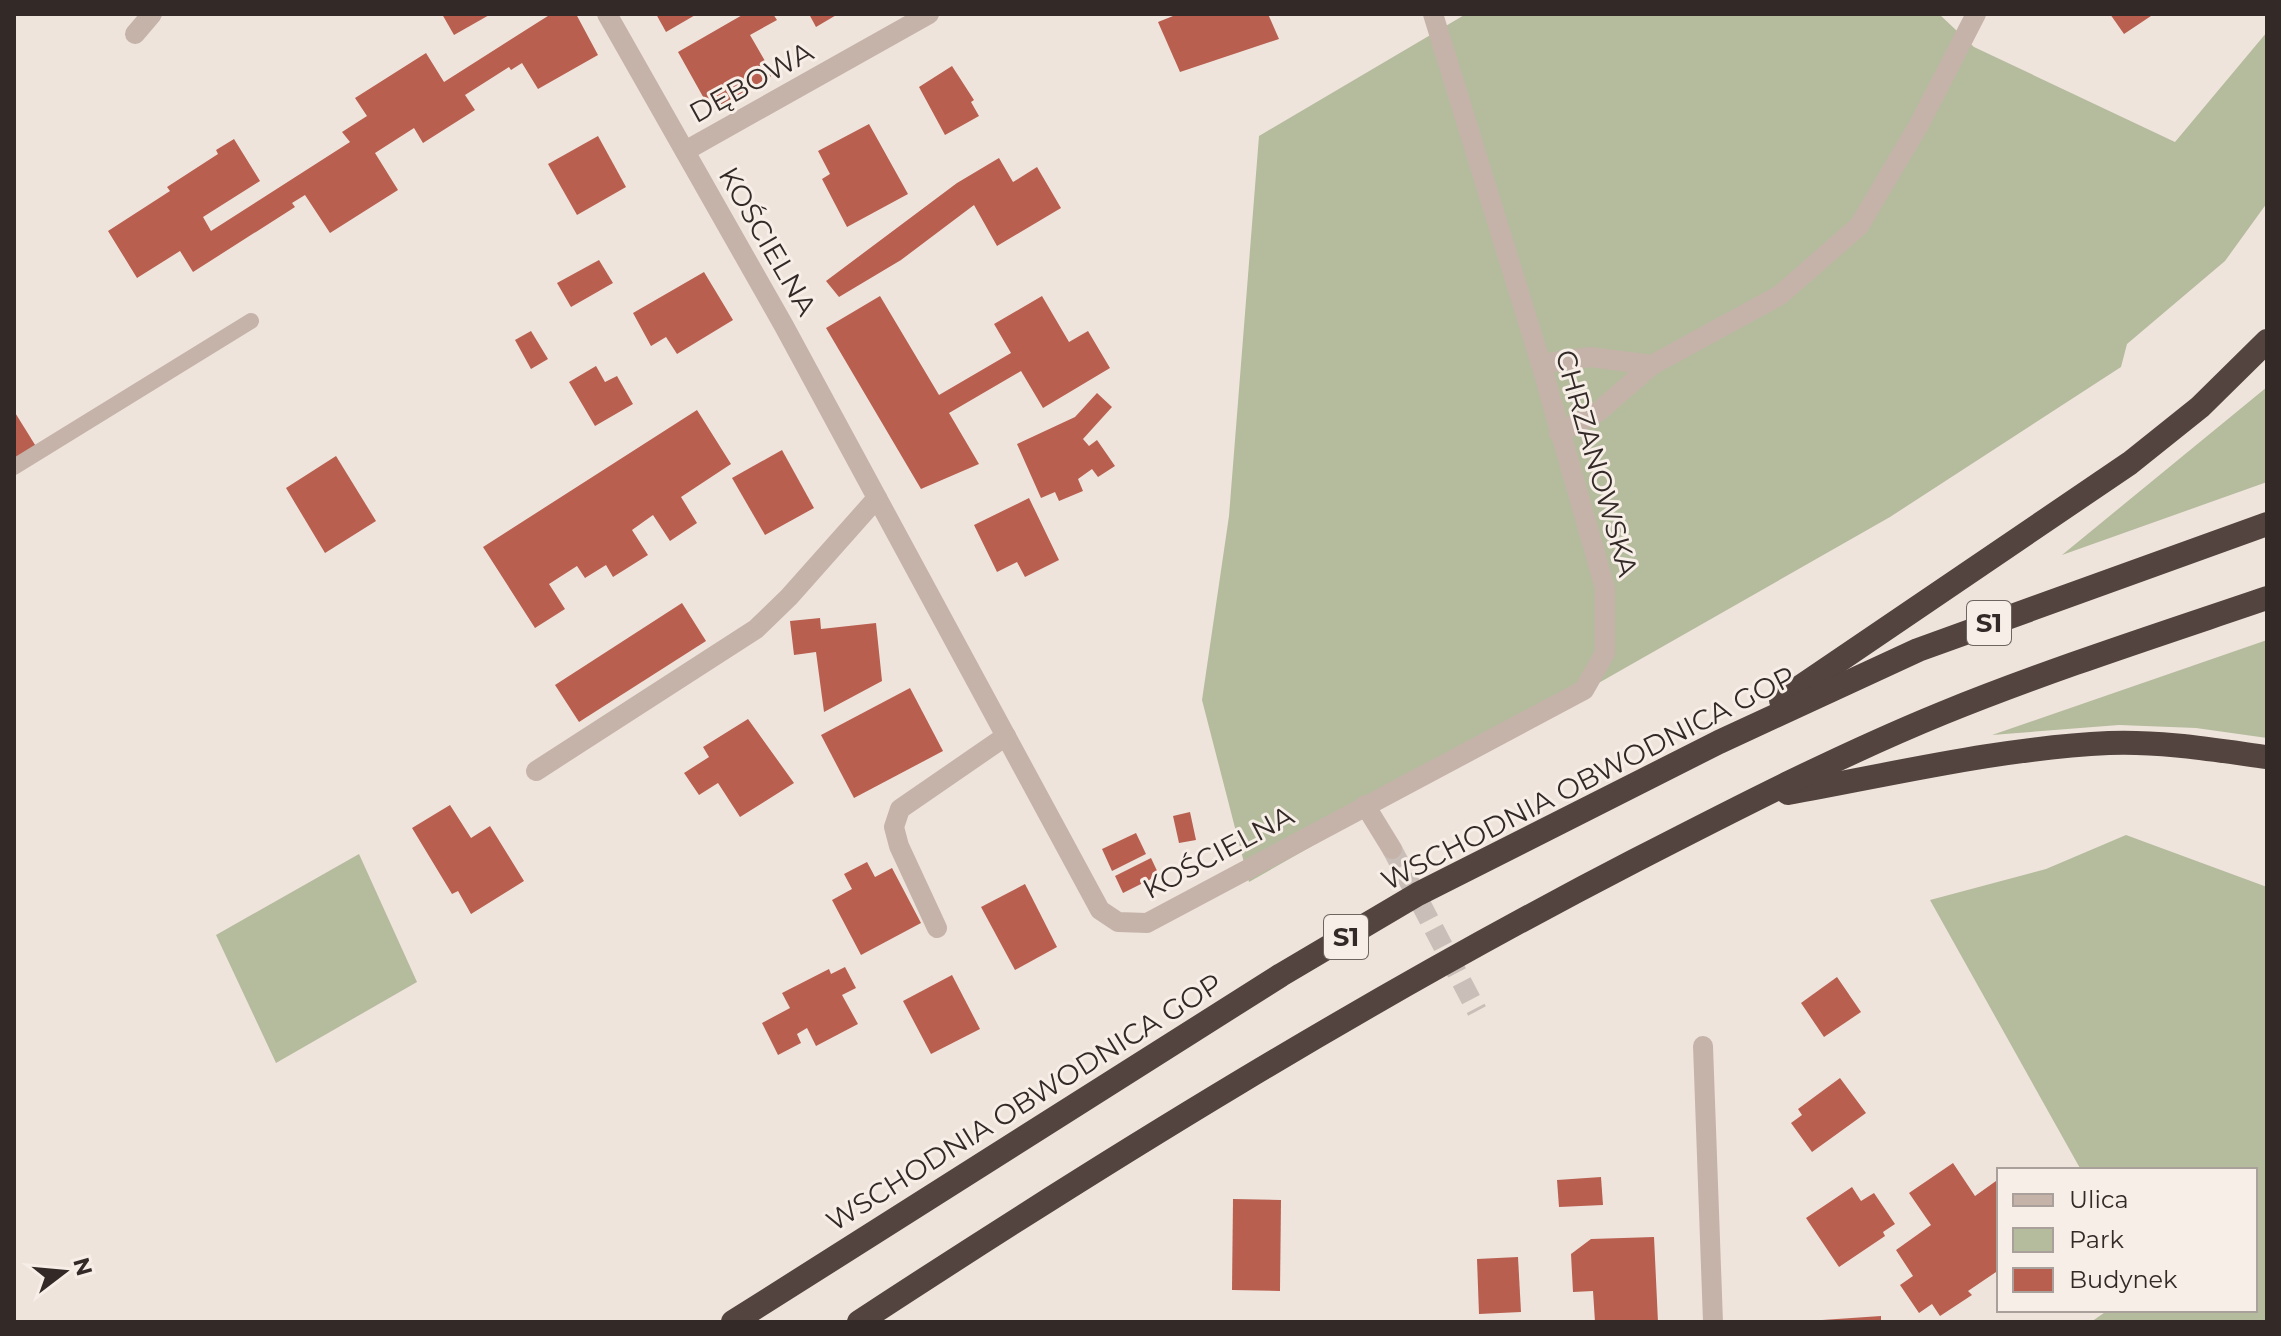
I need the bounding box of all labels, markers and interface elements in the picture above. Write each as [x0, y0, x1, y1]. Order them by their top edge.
street label: DĘBOWA [683, 34, 820, 130]
street label: KOŚCIELNA [712, 161, 825, 322]
street label: CHRZANOWSKA [1548, 346, 1646, 581]
road number: S1 [1967, 601, 2011, 645]
street label: WSCHODNIA OBWODNICA GOP [1375, 658, 1801, 898]
street label: KOŚCIELNA [1137, 798, 1300, 906]
road number: S1 [1324, 915, 1368, 959]
street label: WSCHODNIA OBWODNICA GOP [820, 966, 1228, 1238]
legend [1997, 1168, 2257, 1312]
text: Ulica [2069, 1185, 2129, 1214]
text: Park [2069, 1225, 2124, 1254]
north arrow [24, 1232, 104, 1312]
text: N [67, 1254, 98, 1279]
text: Budynek [2069, 1265, 2178, 1294]

